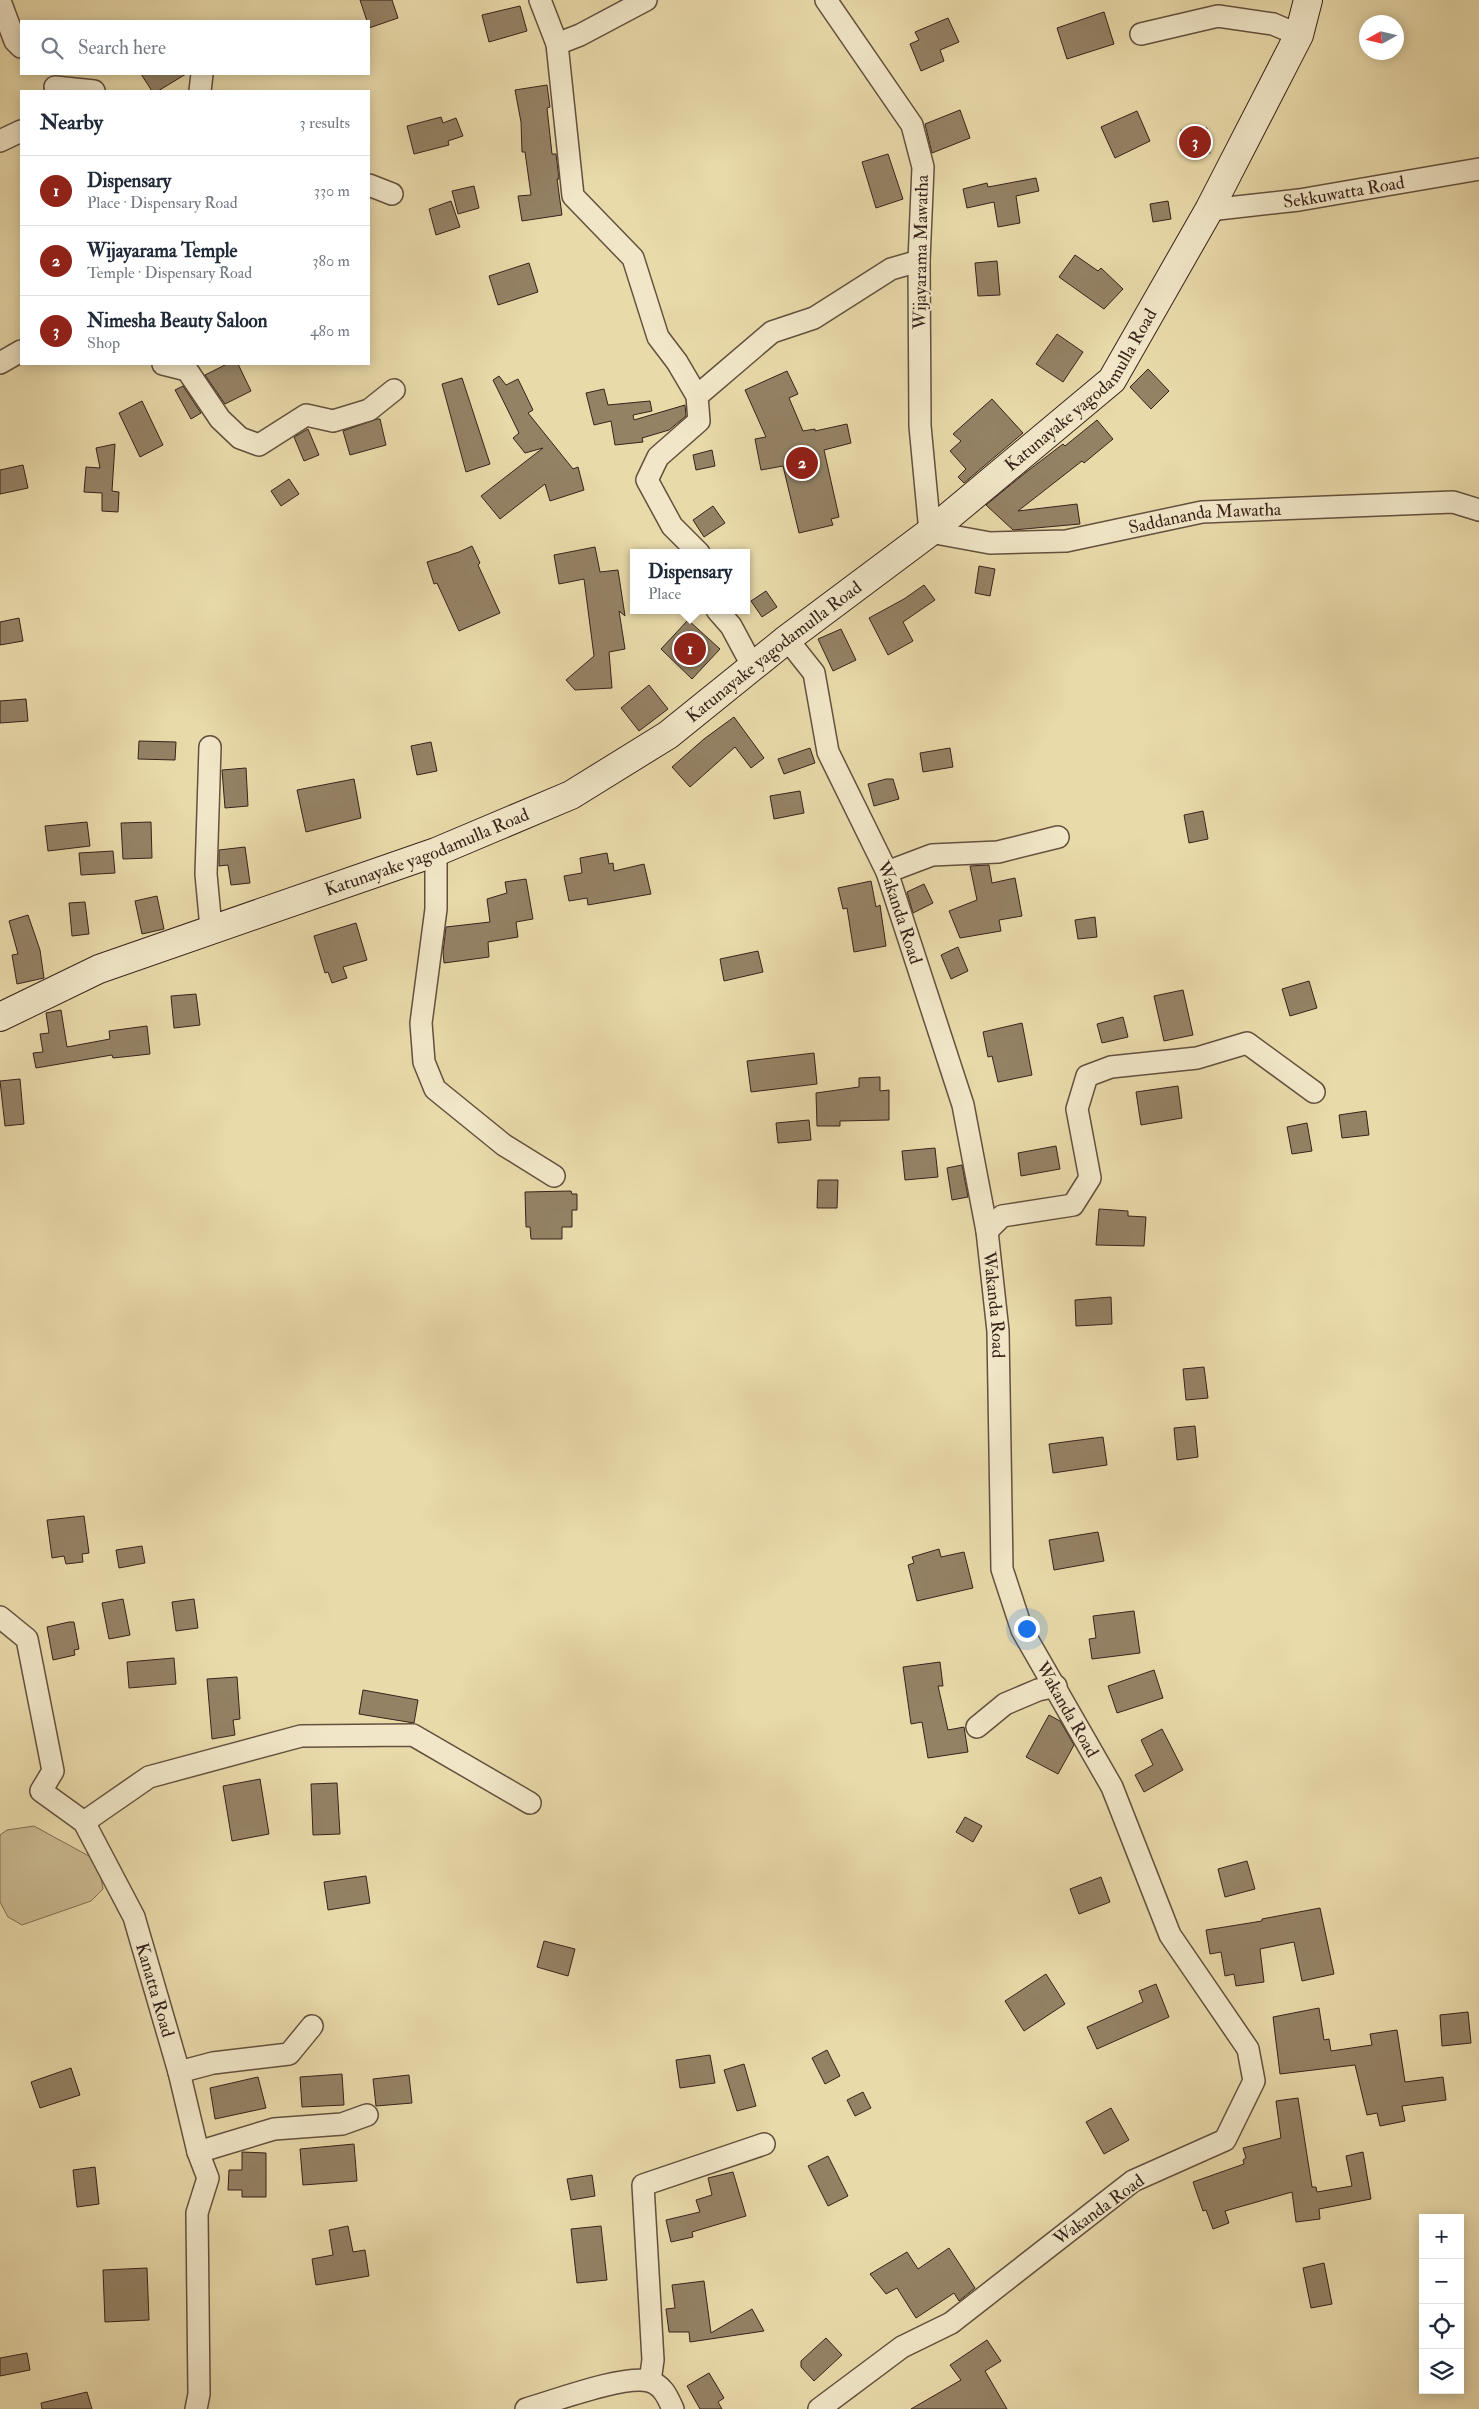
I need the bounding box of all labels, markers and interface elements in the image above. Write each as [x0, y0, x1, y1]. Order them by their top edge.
north arrow [1359, 15, 1404, 60]
search box [20, 20, 370, 75]
icon: search [38, 34, 66, 62]
text: Search here [78, 36, 166, 60]
text: Nearby [40, 109, 103, 136]
text: 3 results [299, 113, 350, 133]
pin: 3 [1179, 123, 1211, 161]
text: Dispensary [87, 169, 171, 193]
street label: Sekkuwatta Road [1282, 171, 1406, 213]
street label: Wijayarama Mawatha [908, 174, 934, 330]
text: 1 [53, 181, 59, 201]
text: 330 m [314, 181, 350, 201]
text: Place · Dispensary Road [87, 193, 238, 213]
text: Wijayarama Temple [87, 239, 237, 263]
text: 2 [52, 251, 60, 271]
text: 380 m [312, 251, 350, 271]
text: Temple · Dispensary Road [87, 263, 252, 283]
street label: Katunayake yagodamulla Road [1000, 304, 1162, 476]
text: Nimesha Beauty Saloon [87, 309, 268, 333]
text: 3 [53, 321, 59, 341]
text: 480 m [310, 321, 350, 341]
text: Shop [87, 333, 120, 353]
pin: 2 [786, 444, 818, 482]
street label: Saddananda Mawatha [1126, 497, 1282, 539]
popup [630, 549, 750, 614]
text: Dispensary [648, 560, 732, 584]
street label: Katunayake yagodamulla Road [681, 576, 866, 728]
text: Place [648, 584, 681, 604]
pin: 1 [674, 630, 706, 668]
street label: Katunayake yagodamulla Road [322, 803, 532, 901]
street label: Wakanda Road [871, 856, 928, 967]
street label: Wakanda Road [978, 1249, 1010, 1358]
your location [1014, 1616, 1040, 1642]
street label: Wakanda Road [1030, 1656, 1104, 1762]
street label: Kanatta Road [131, 1940, 180, 2040]
street label: Wakanda Road [1048, 2169, 1149, 2251]
map controls [1419, 2214, 1464, 2394]
button: + [1419, 2214, 1464, 2259]
button: − [1419, 2259, 1464, 2304]
button: locate [1419, 2304, 1464, 2349]
button: layers [1419, 2349, 1464, 2394]

